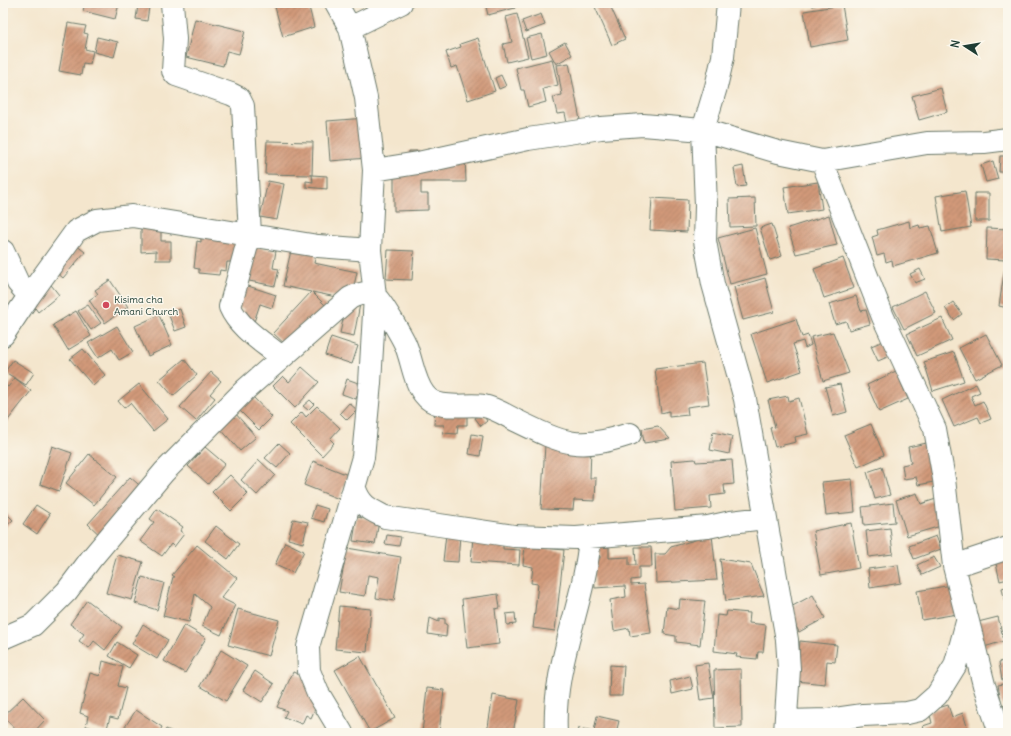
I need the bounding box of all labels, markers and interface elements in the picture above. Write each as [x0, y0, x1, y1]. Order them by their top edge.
north arrow [945, 26, 985, 66]
text: N [948, 39, 963, 49]
place label: Kisima cha Amani Church [114, 293, 179, 318]
marker: Kisima cha Amani Church [101, 300, 111, 310]

